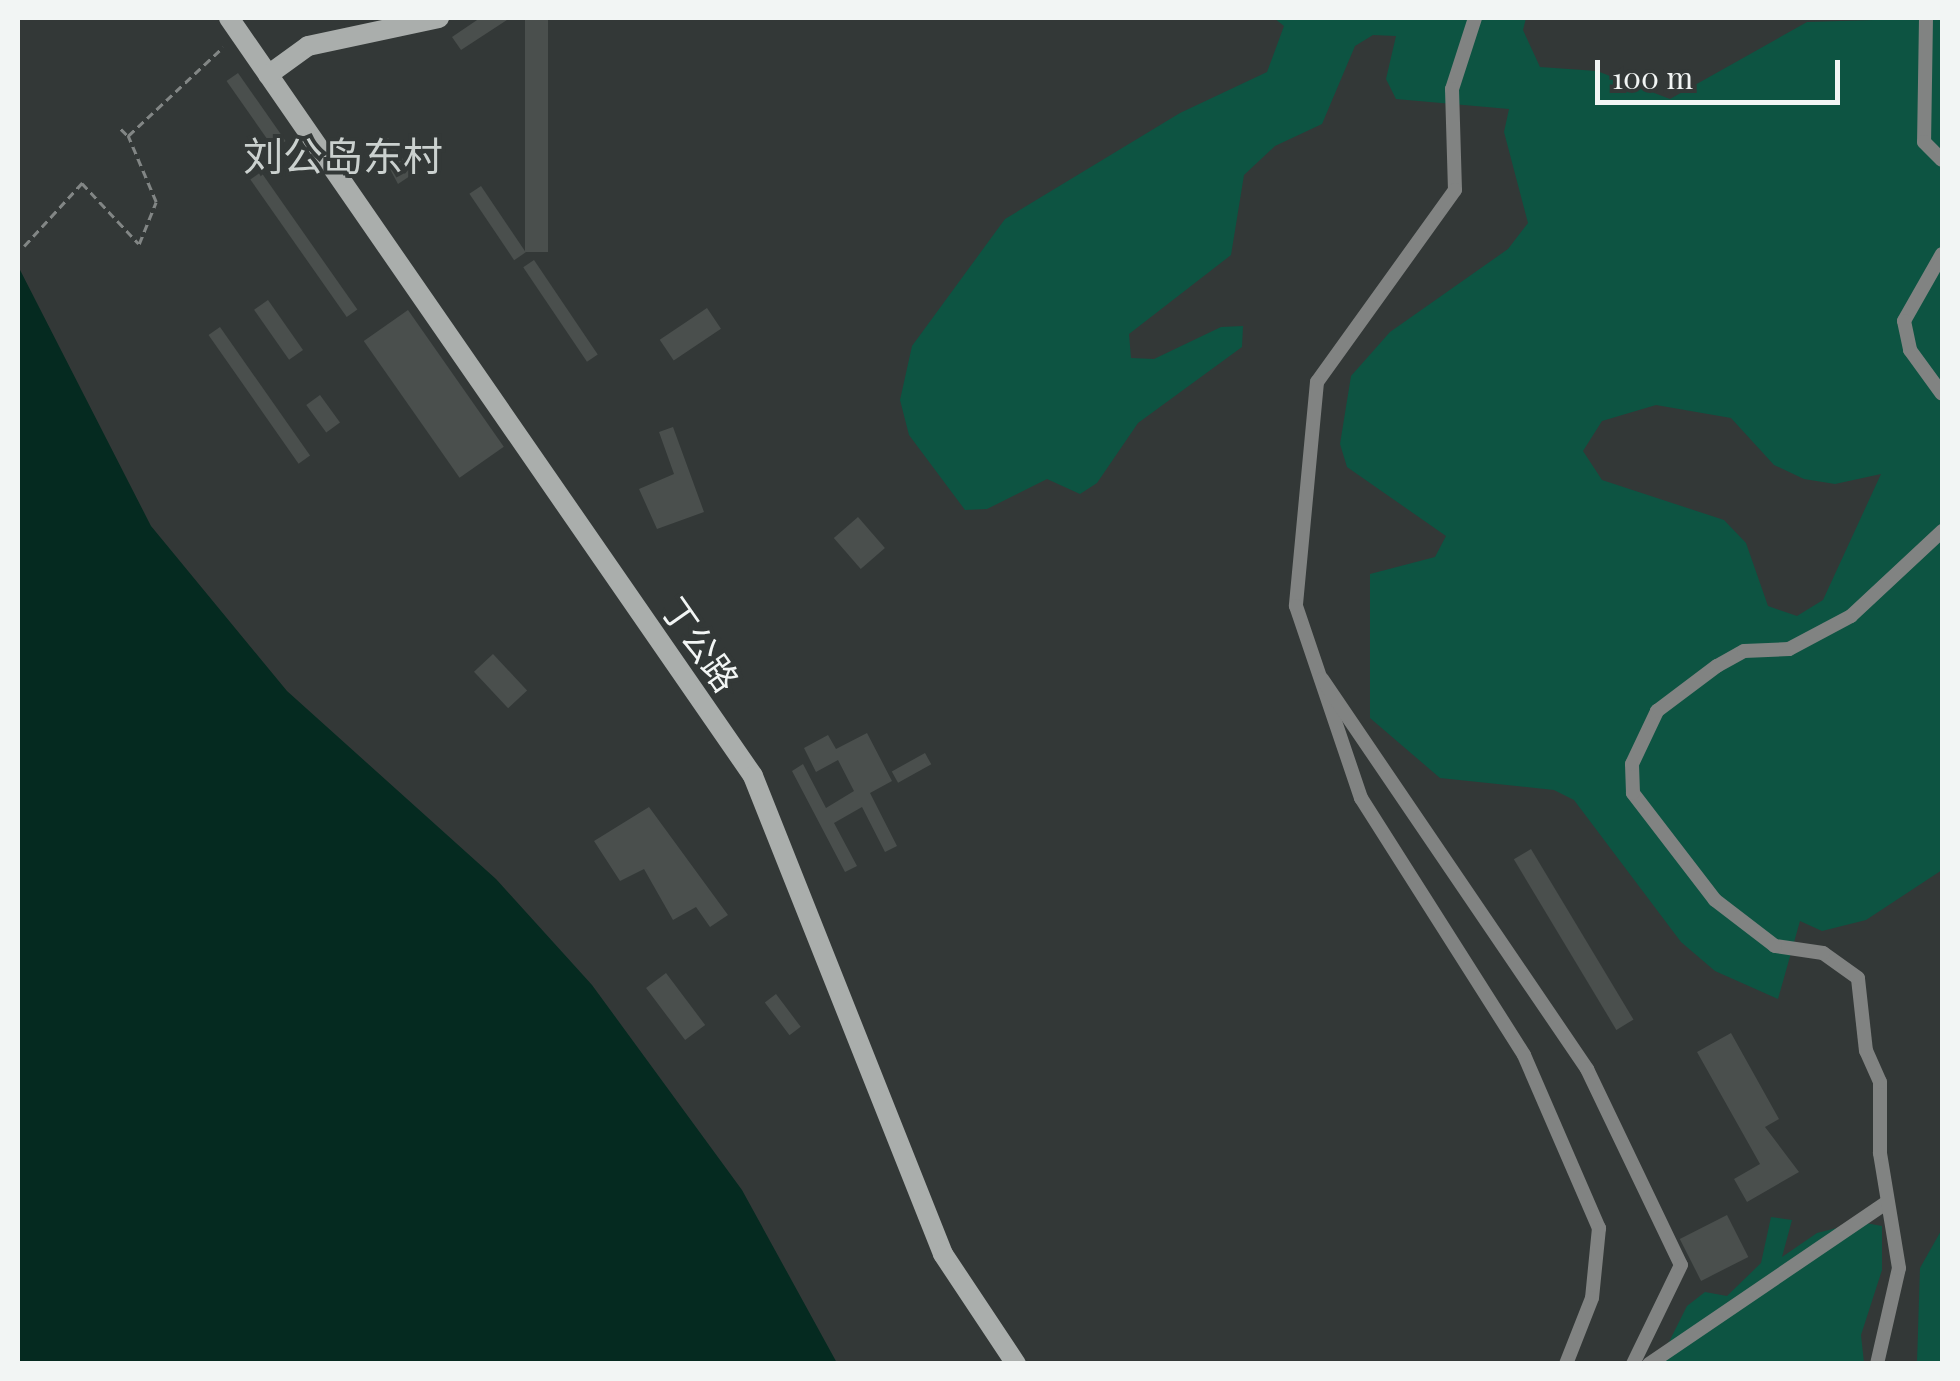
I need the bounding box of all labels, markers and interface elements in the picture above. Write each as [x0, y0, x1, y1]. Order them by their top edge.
scale bar [1600, 40, 1845, 102]
text: 100 m [1612, 57, 1693, 97]
district label: 刘公岛东村 [243, 131, 443, 179]
street label: 丁公路 [654, 589, 748, 699]

